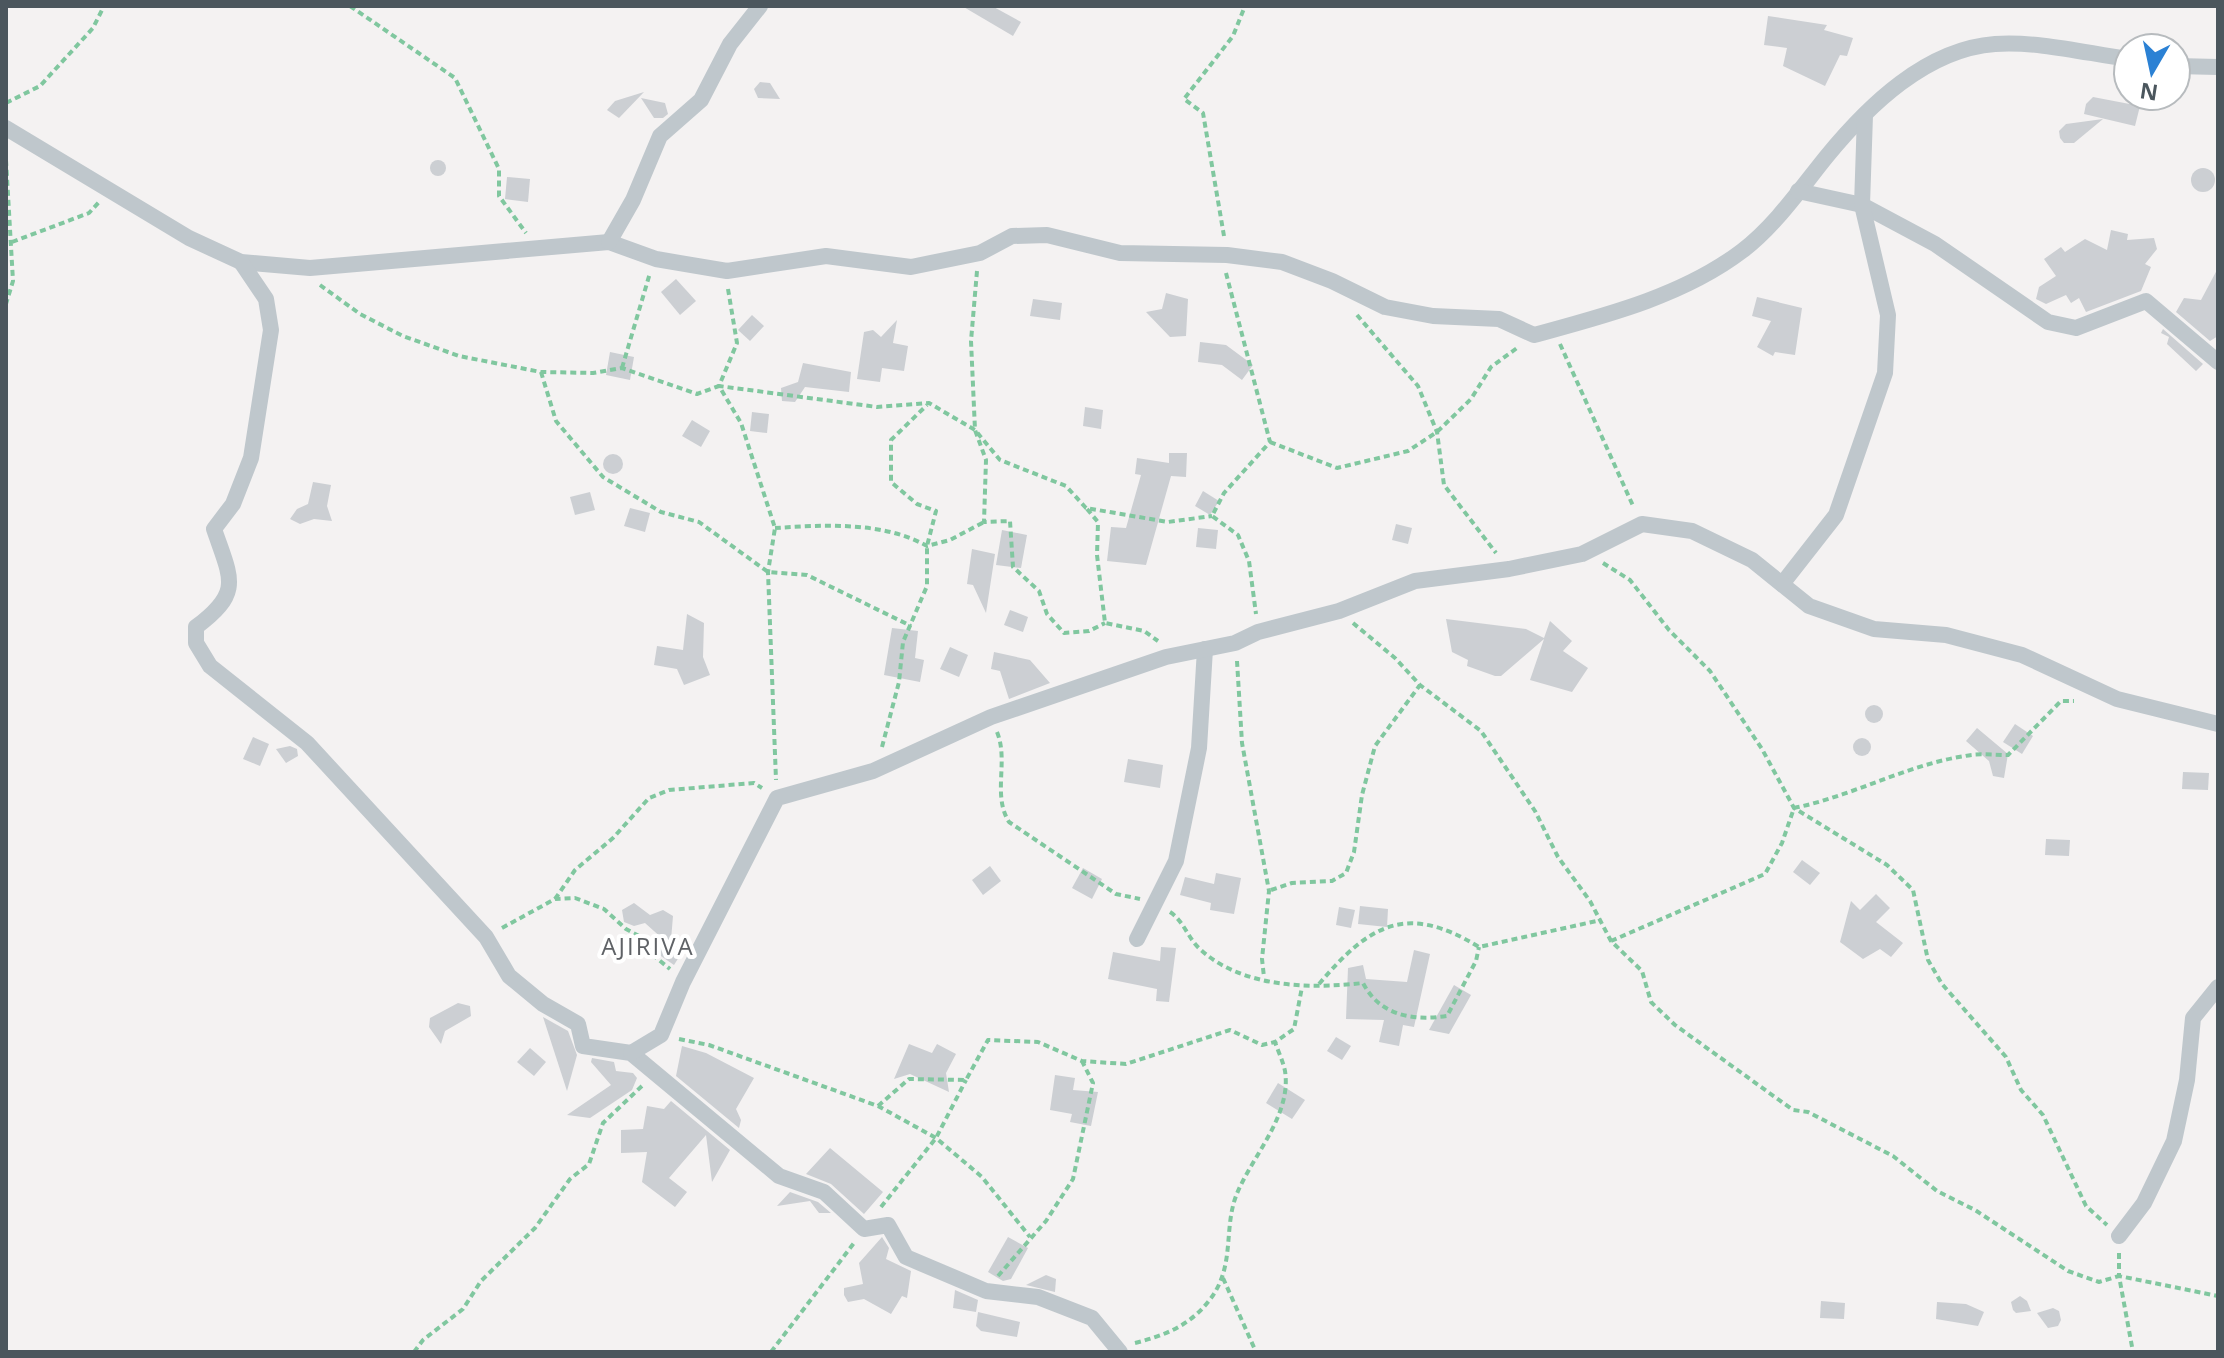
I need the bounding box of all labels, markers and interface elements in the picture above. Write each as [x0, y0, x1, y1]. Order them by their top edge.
north arrow [2112, 32, 2192, 112]
text: N [2138, 77, 2160, 109]
district label: AJIRIVA [601, 929, 695, 962]

